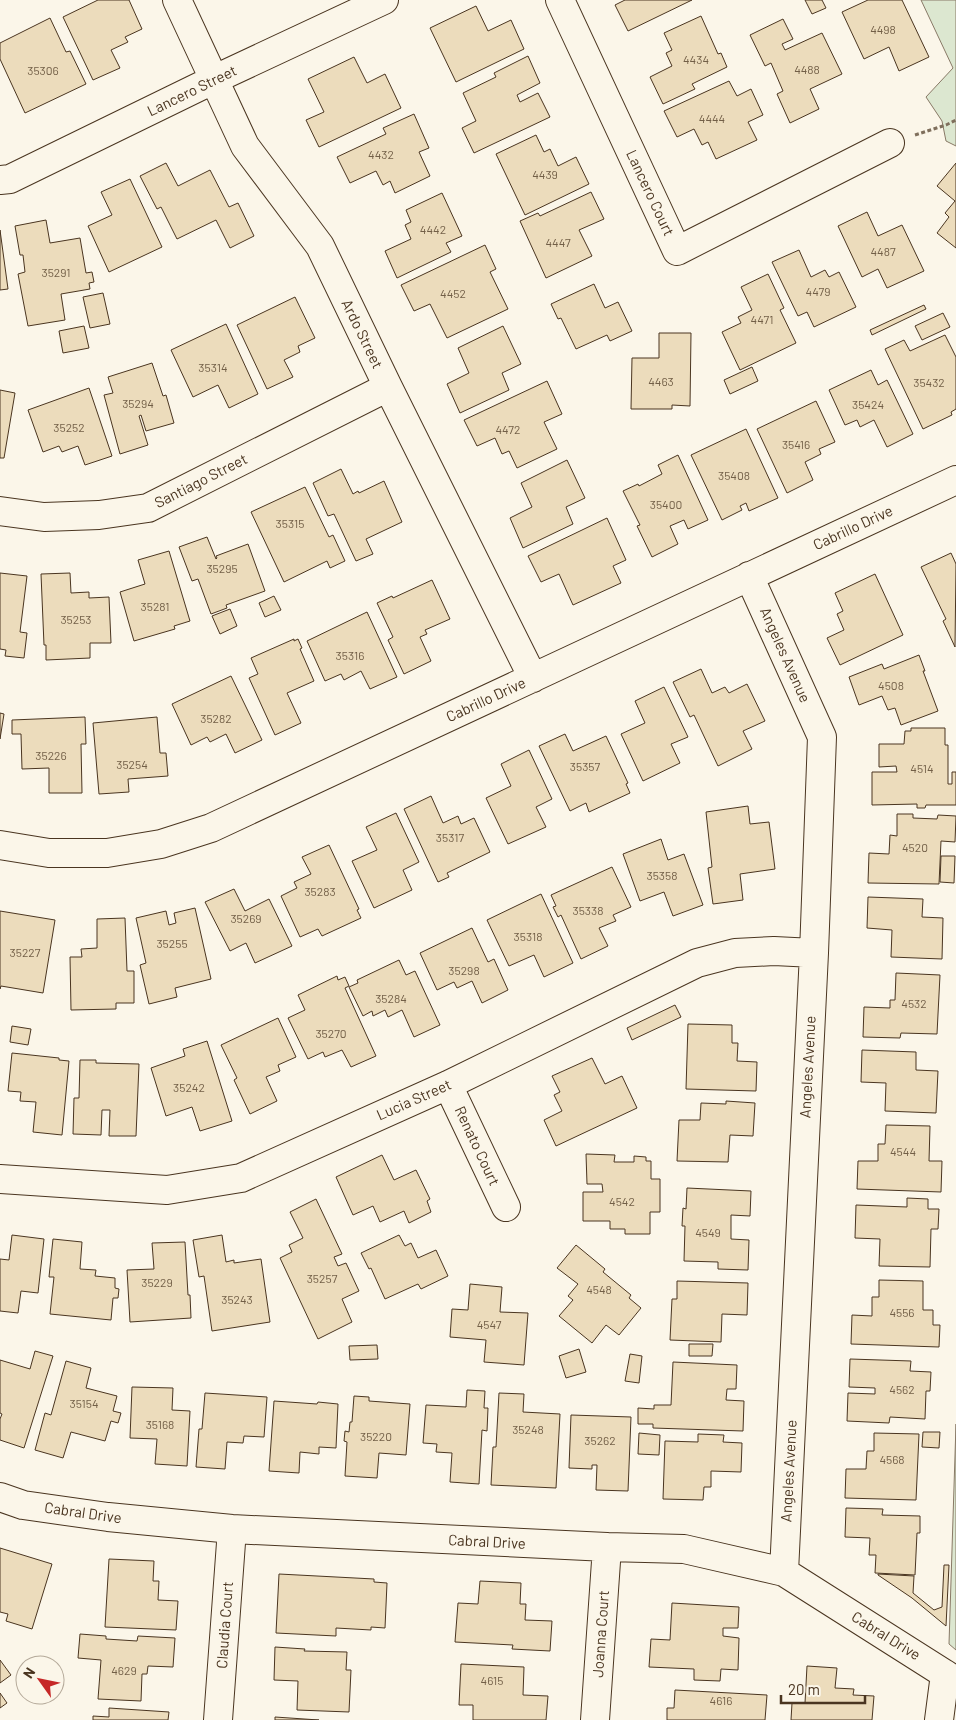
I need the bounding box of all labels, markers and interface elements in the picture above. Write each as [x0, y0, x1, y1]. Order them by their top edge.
house number: 4498 [870, 22, 896, 36]
house number: 4434 [683, 52, 709, 66]
street label: Lancero Street [144, 61, 239, 120]
house number: 4488 [794, 62, 820, 76]
house number: 35306 [27, 63, 59, 77]
house number: 4444 [699, 111, 725, 125]
house number: 4432 [368, 147, 394, 161]
street label: Lancero Court [623, 147, 679, 238]
house number: 4439 [532, 167, 558, 181]
house number: 4442 [420, 222, 446, 236]
house number: 4447 [545, 235, 571, 249]
house number: 4487 [870, 244, 896, 258]
house number: 35291 [42, 265, 71, 279]
house number: 4479 [806, 284, 830, 298]
house number: 4452 [440, 286, 466, 300]
street label: Ardo Street [338, 296, 387, 371]
house number: 4471 [751, 312, 773, 326]
house number: 35314 [198, 360, 228, 374]
house number: 4463 [648, 374, 674, 388]
house number: 35432 [913, 375, 945, 389]
house number: 35294 [122, 396, 154, 410]
house number: 35424 [852, 397, 884, 411]
house number: 35252 [53, 420, 85, 434]
house number: 4472 [496, 422, 520, 436]
house number: 35416 [782, 437, 810, 451]
street label: Santiago Street [151, 449, 250, 511]
house number: 35408 [718, 468, 750, 482]
house number: 35400 [650, 497, 682, 511]
street label: Cabrillo Drive [810, 501, 895, 553]
house number: 35315 [276, 516, 304, 530]
house number: 35295 [206, 561, 238, 575]
house number: 35281 [141, 599, 169, 613]
street label: Angeles Avenue [757, 604, 815, 705]
house number: 35253 [60, 612, 92, 626]
house number: 35316 [336, 648, 364, 662]
street label: Cabrillo Drive [443, 673, 528, 725]
house number: 4508 [878, 678, 904, 692]
house number: 35282 [200, 711, 232, 725]
house number: 35226 [35, 748, 67, 762]
house number: 35254 [116, 757, 148, 771]
house number: 35357 [570, 759, 601, 773]
house number: 4514 [910, 761, 934, 775]
house number: 35317 [436, 830, 464, 844]
house number: 4520 [902, 840, 928, 854]
house number: 35358 [647, 868, 677, 882]
house number: 35283 [304, 884, 336, 898]
house number: 35338 [573, 903, 603, 917]
house number: 35269 [230, 911, 262, 925]
house number: 35318 [514, 929, 542, 943]
house number: 35255 [156, 936, 188, 950]
house number: 35227 [10, 945, 41, 959]
house number: 35298 [448, 963, 480, 977]
house number: 35284 [375, 991, 407, 1005]
house number: 4532 [901, 996, 927, 1010]
street label: Angeles Avenue [795, 1015, 819, 1119]
house number: 35270 [315, 1026, 347, 1040]
street label: Lucia Street [373, 1075, 454, 1124]
house number: 35242 [173, 1080, 205, 1094]
street label: Renato Court [452, 1103, 504, 1188]
house number: 4544 [890, 1144, 916, 1158]
house number: 4542 [609, 1194, 635, 1208]
house number: 4549 [695, 1225, 721, 1239]
house number: 35257 [307, 1271, 338, 1285]
house number: 35229 [141, 1275, 173, 1289]
house number: 4548 [586, 1282, 612, 1296]
house number: 35243 [221, 1292, 253, 1306]
house number: 4556 [889, 1305, 915, 1319]
house number: 4547 [477, 1317, 502, 1331]
house number: 4562 [889, 1382, 915, 1396]
house number: 35154 [70, 1396, 99, 1410]
house number: 35168 [146, 1417, 174, 1431]
street label: Angeles Avenue [776, 1419, 800, 1523]
house number: 35248 [512, 1422, 544, 1436]
house number: 35220 [360, 1429, 392, 1443]
house number: 35262 [584, 1433, 616, 1447]
house number: 4568 [879, 1452, 905, 1466]
street label: Cabral Drive [43, 1498, 123, 1526]
street label: Cabral Drive [448, 1530, 526, 1552]
street label: Claudia Court [212, 1581, 236, 1669]
street label: Joanna Court [588, 1590, 612, 1678]
street label: Cabral Drive [849, 1607, 924, 1663]
north arrow [15, 1655, 65, 1705]
house number: 4629 [111, 1663, 137, 1677]
text: N [19, 1664, 38, 1681]
scale bar [781, 1672, 865, 1704]
house number: 4615 [481, 1673, 503, 1687]
text: 20 m [788, 1680, 820, 1698]
house number: 4616 [710, 1693, 732, 1707]

